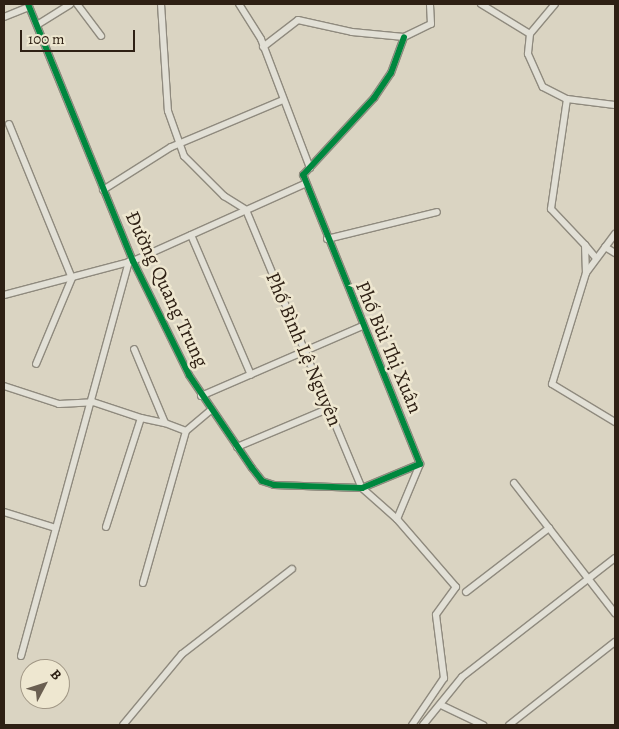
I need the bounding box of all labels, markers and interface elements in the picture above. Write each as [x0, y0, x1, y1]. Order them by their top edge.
scale bar [22, 20, 138, 52]
text: 100 m [28, 29, 65, 49]
street label: Đường Quang Trung [120, 207, 214, 371]
street label: Phố Bình Lệ Nguyên [261, 268, 347, 430]
street label: Phố Bùi Thị Xuân [350, 277, 428, 417]
north arrow [20, 659, 70, 709]
text: B [46, 665, 66, 684]

